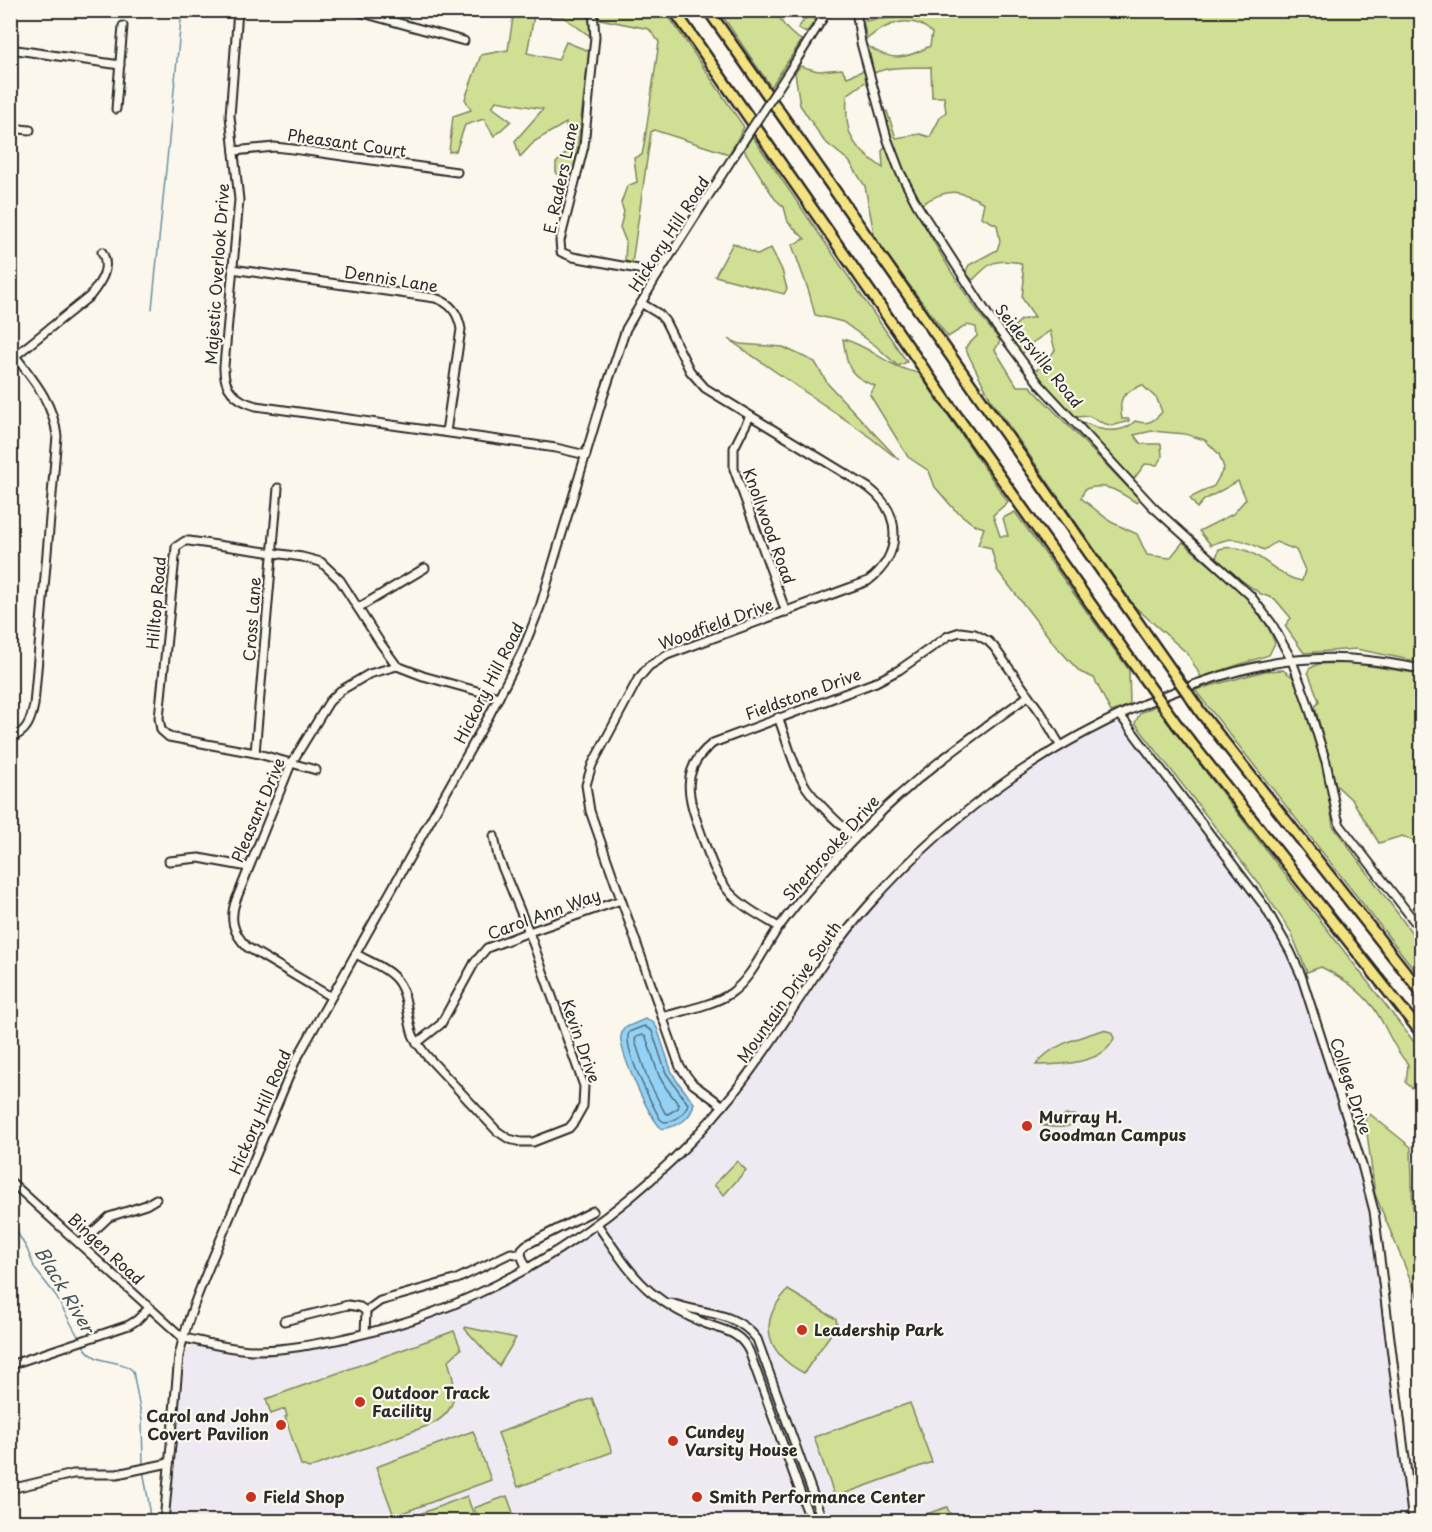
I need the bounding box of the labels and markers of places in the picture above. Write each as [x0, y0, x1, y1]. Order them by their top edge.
place label: Murray H. Goodman Campus [1039, 1104, 1187, 1146]
marker: Murray H. Goodman Campus [1020, 1119, 1034, 1133]
place label: Leadership Park [814, 1317, 944, 1341]
marker: Leadership Park [795, 1323, 809, 1337]
place label: Outdoor Track Facility [372, 1380, 490, 1422]
marker: Outdoor Track Facility [353, 1395, 367, 1409]
place label: Carol and John Covert Pavilion [146, 1403, 269, 1445]
marker: Carol and John Covert Pavilion [274, 1418, 288, 1432]
place label: Cundey Varsity House [685, 1419, 798, 1461]
marker: Cundey Varsity House [666, 1434, 680, 1448]
place label: Field Shop [263, 1484, 345, 1508]
place label: Smith Performance Center [709, 1484, 926, 1508]
marker: Field Shop [244, 1490, 258, 1504]
marker: Smith Performance Center [690, 1490, 704, 1504]

